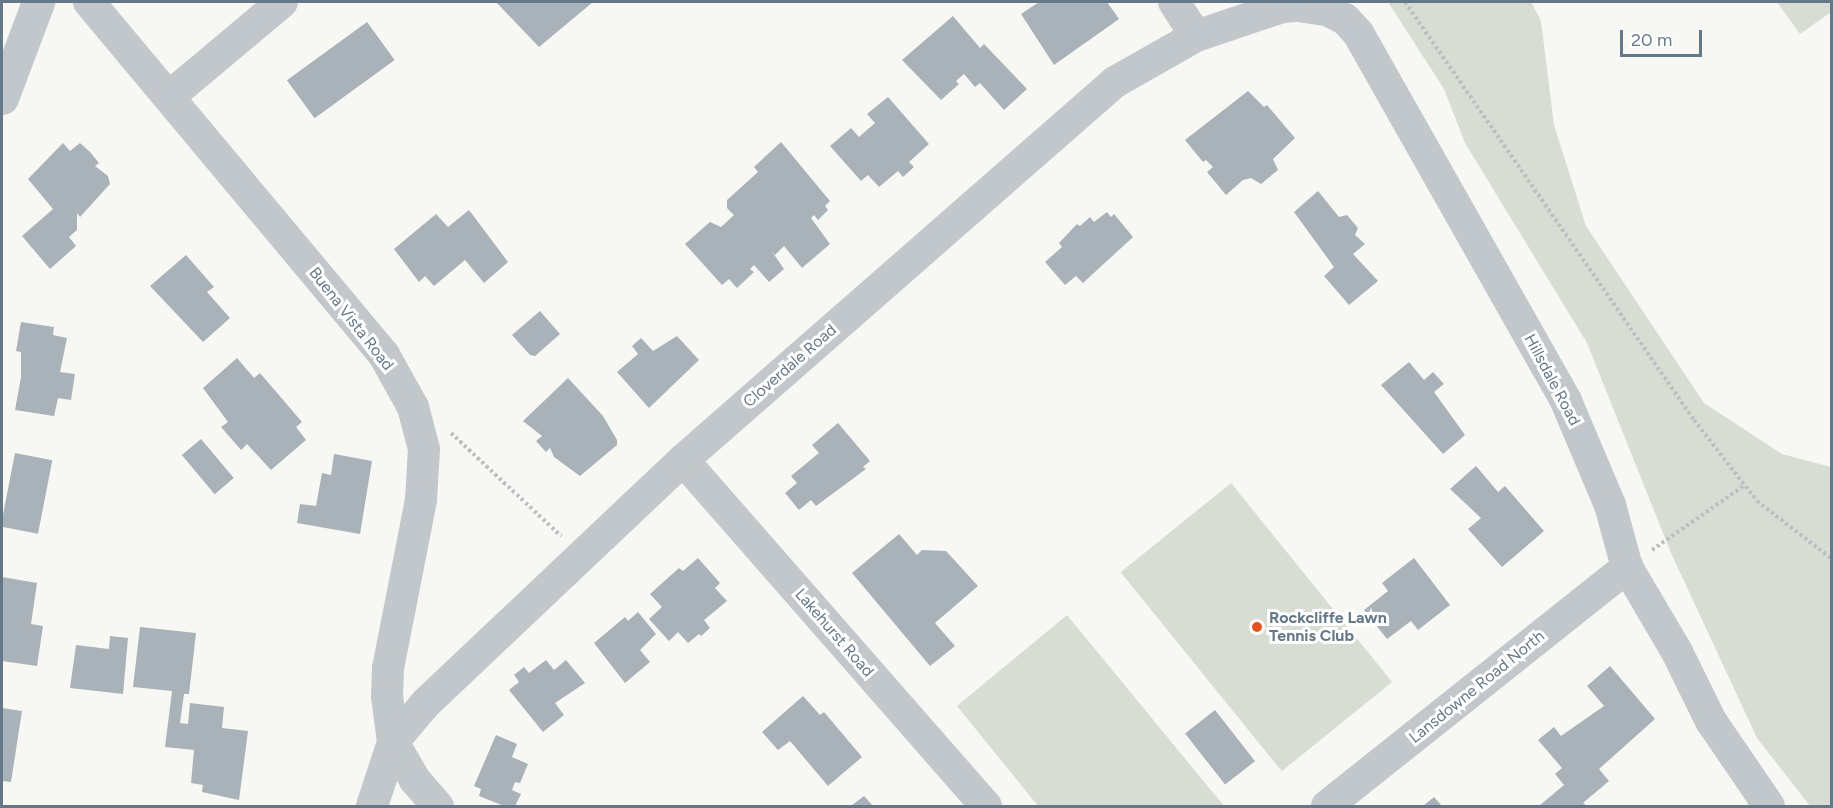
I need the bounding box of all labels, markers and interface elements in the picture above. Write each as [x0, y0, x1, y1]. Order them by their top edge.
scale bar [1623, 18, 1706, 56]
text: 20 m [1631, 29, 1672, 51]
street label: Buena Vista Road [305, 264, 397, 374]
street label: Cloverdale Road [740, 320, 840, 412]
street label: Hillsdale Road [1520, 331, 1584, 429]
street label: Lakehurst Road [791, 585, 877, 681]
place label: Rockcliffe Lawn Tennis Club [1269, 608, 1387, 646]
marker: Rockcliffe Lawn Tennis Club [1250, 620, 1264, 634]
street label: Lansdowne Road North [1406, 627, 1548, 747]

